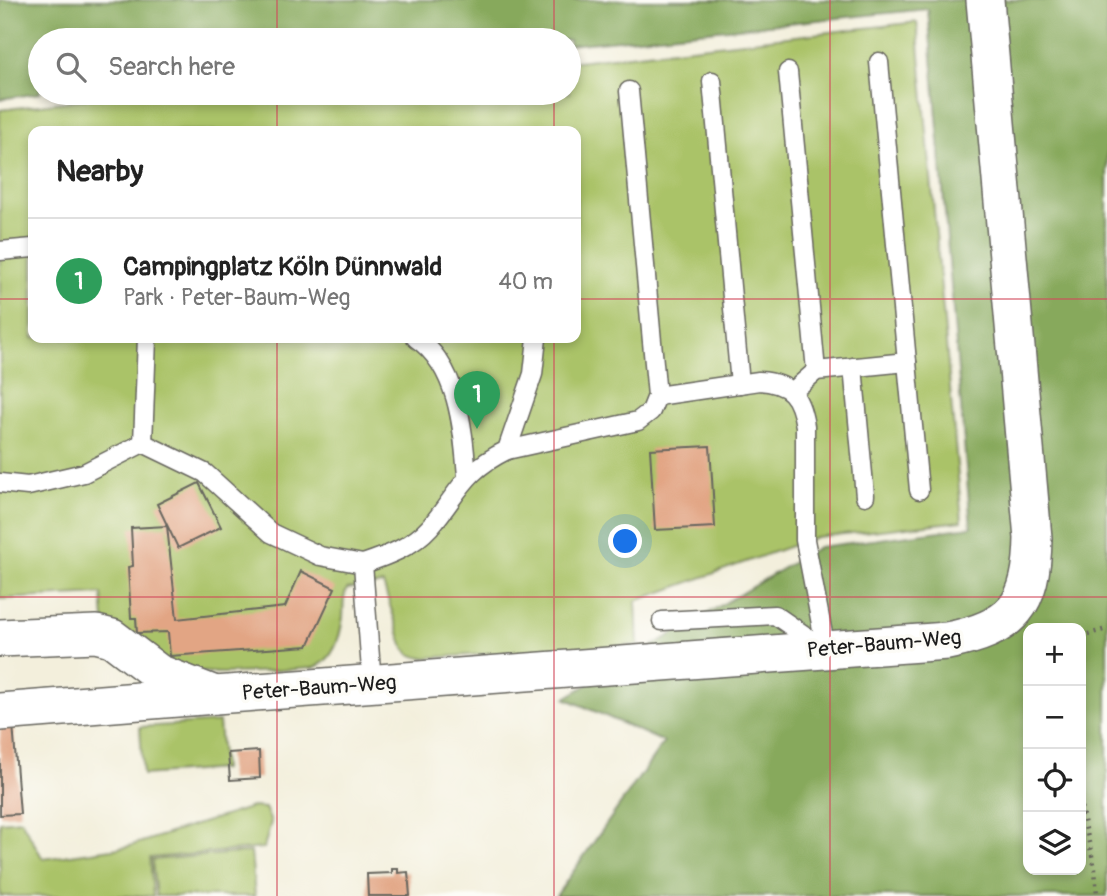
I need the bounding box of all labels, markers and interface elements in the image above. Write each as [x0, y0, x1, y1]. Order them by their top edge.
search box [28, 28, 581, 105]
icon: search [52, 48, 90, 86]
text: Search here [108, 51, 235, 83]
text: Nearby [56, 153, 143, 190]
text: Campingplatz Köln Dünnwald [123, 251, 442, 283]
text: 1 [75, 267, 84, 296]
text: 40 m [499, 267, 553, 296]
text: Park · Peter-Baum-Weg [123, 283, 350, 312]
pin: 1 [454, 371, 500, 429]
your location [608, 524, 642, 558]
map controls [1023, 623, 1086, 875]
button: + [1023, 623, 1086, 686]
street label: Peter-Baum-Weg [806, 624, 962, 664]
street label: Peter-Baum-Weg [241, 669, 397, 707]
button: − [1023, 686, 1086, 749]
button: locate [1023, 749, 1086, 812]
button: layers [1023, 812, 1086, 875]

